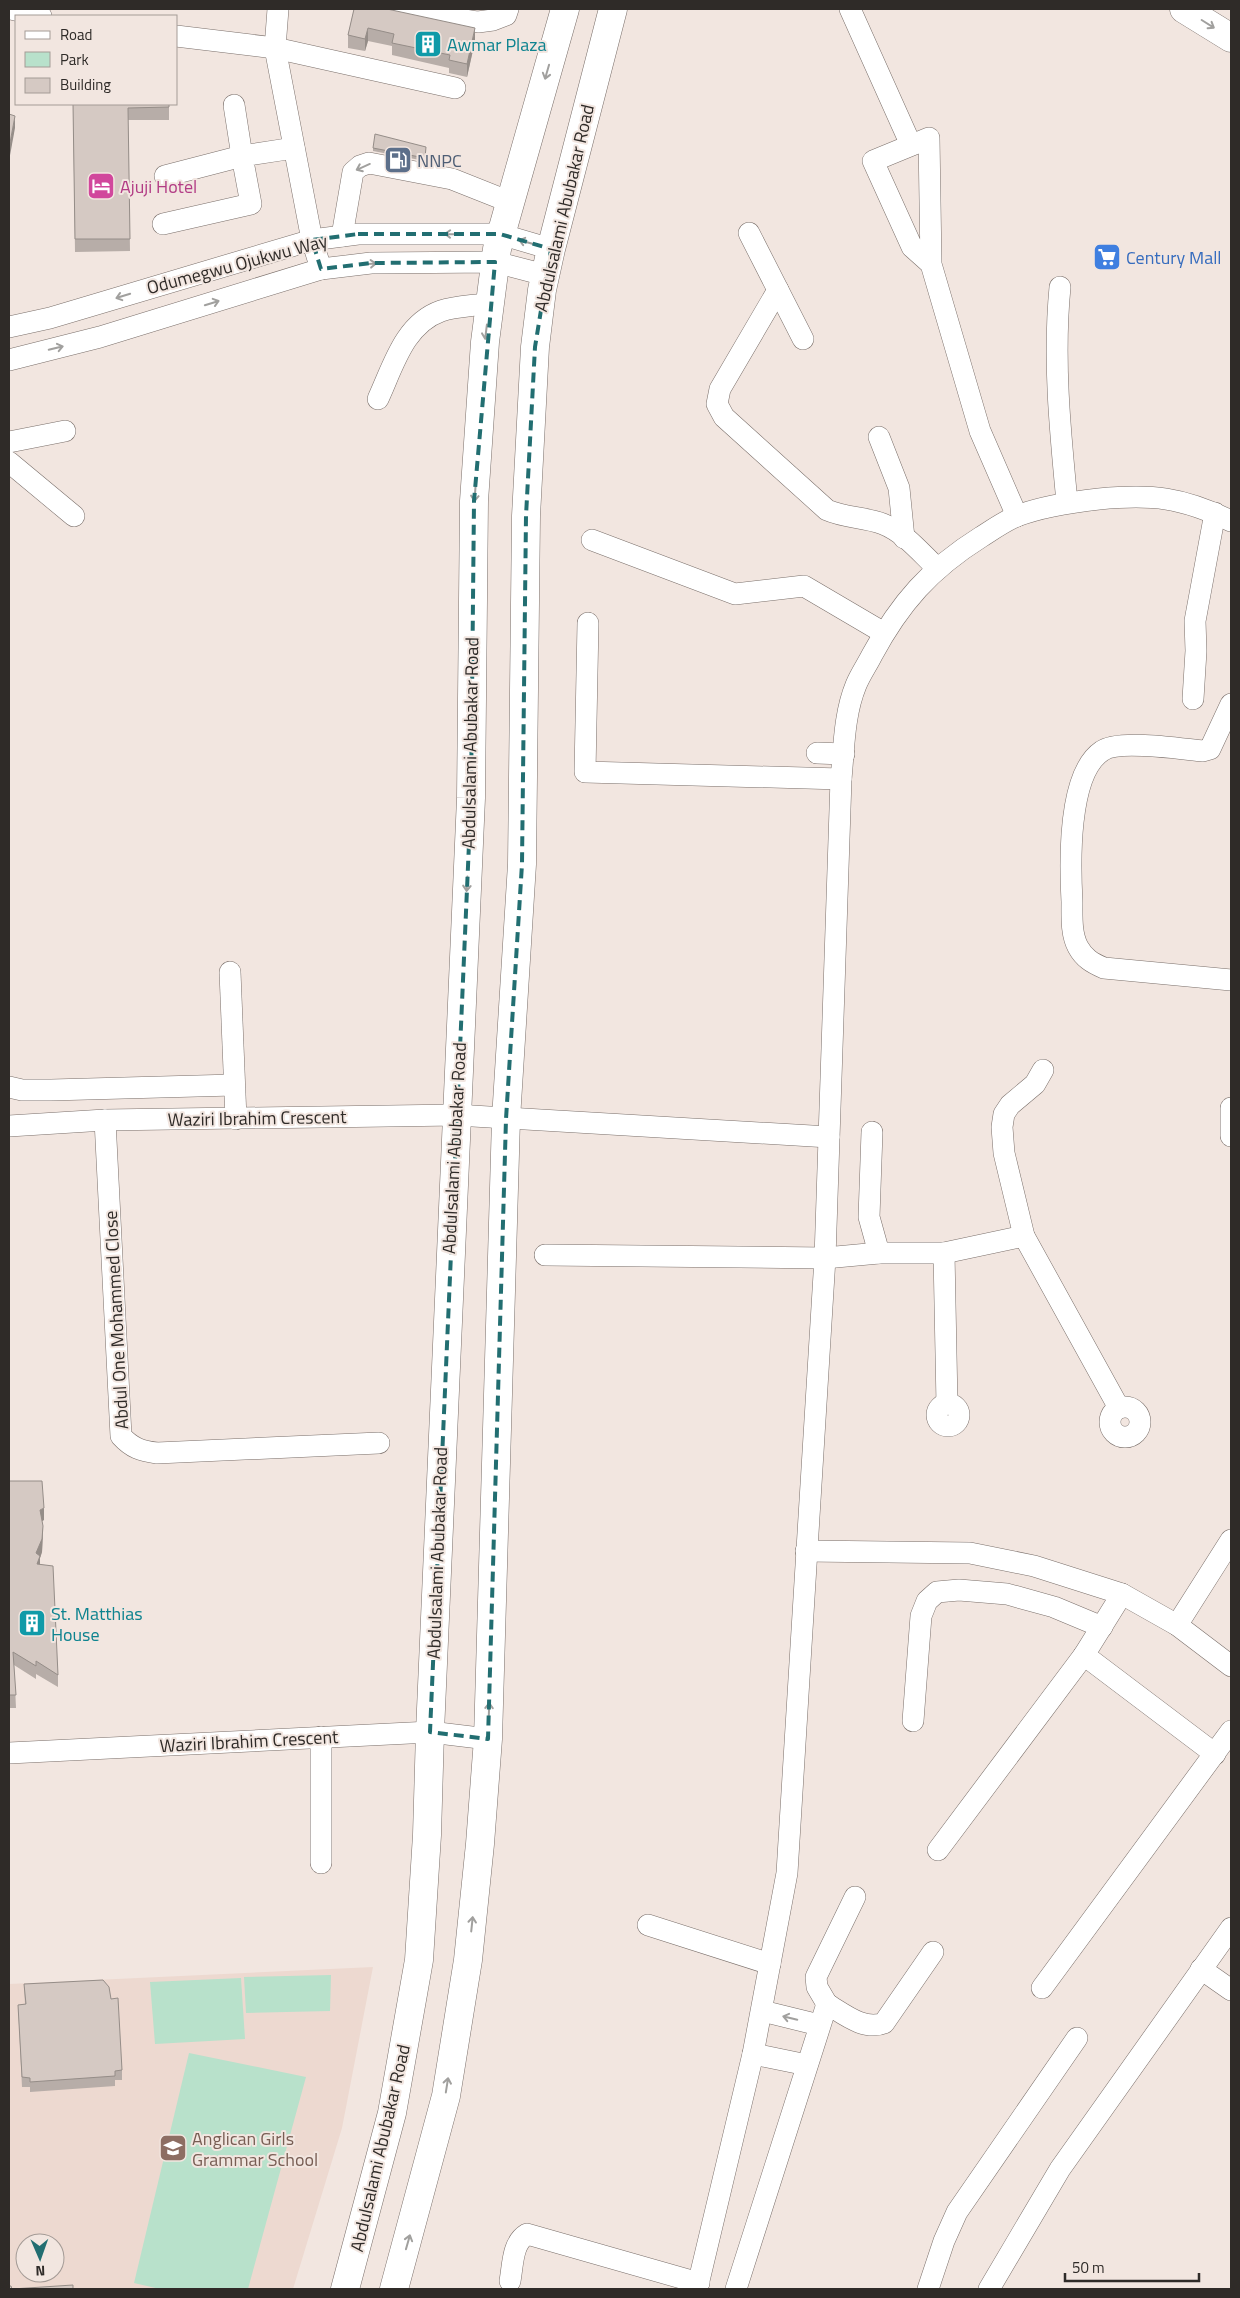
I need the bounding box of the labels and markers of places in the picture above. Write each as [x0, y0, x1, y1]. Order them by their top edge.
building icon: Awmar Plaza [413, 29, 443, 59]
place label: Awmar Plaza [447, 31, 546, 58]
fuel station icon: NNPC [383, 145, 413, 175]
place label: NNPC [417, 147, 462, 174]
hotel icon: Ajuji Hotel [86, 171, 116, 201]
place label: Ajuji Hotel [120, 173, 197, 200]
supermarket icon: Century Mall [1092, 242, 1122, 272]
place label: Century Mall [1126, 244, 1222, 271]
place label: St. Matthias House [51, 1600, 143, 1648]
building icon: St. Matthias House [17, 1608, 47, 1638]
place label: Anglican Girls Grammar School [192, 2125, 318, 2173]
school or university icon: Anglican Girls Grammar School [158, 2133, 188, 2163]

